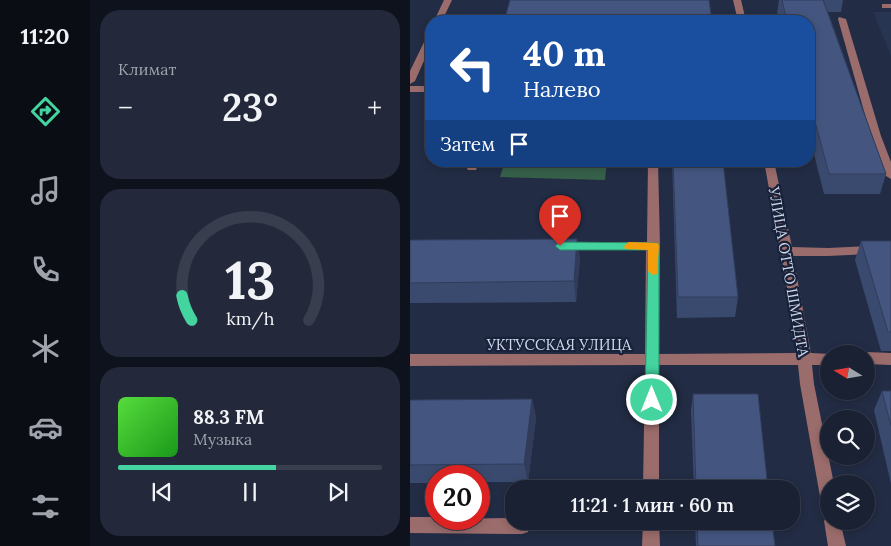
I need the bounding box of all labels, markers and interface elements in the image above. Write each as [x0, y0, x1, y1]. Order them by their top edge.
text: 11:20 [20, 22, 70, 50]
text: 40 m [523, 31, 606, 76]
icon: left [440, 35, 505, 100]
text: Климат [118, 59, 176, 79]
text: Налево [523, 75, 601, 103]
text: 23° [222, 83, 278, 131]
text: − [118, 90, 133, 126]
text: + [367, 90, 382, 126]
icon: directions [28, 94, 63, 129]
icon: arrive [505, 130, 533, 158]
text: Затем [440, 132, 495, 156]
icon: music [28, 173, 63, 208]
street label: УЛИЦА ОТТО ШМИДТА [765, 184, 813, 359]
pin [539, 195, 581, 246]
icon: arrive [546, 202, 574, 230]
text: 13 [225, 247, 275, 313]
icon: phone [28, 252, 63, 287]
text: km/h [226, 307, 274, 330]
icon: climate [28, 331, 63, 366]
street label: УКТУССКАЯ УЛИЦА [486, 335, 632, 354]
north arrow [820, 345, 875, 400]
map controls [820, 345, 875, 530]
position arrow [625, 373, 677, 425]
text: 88.3 FM [193, 405, 264, 429]
icon: car [28, 410, 63, 445]
button: search [820, 410, 875, 465]
text: Музыка [193, 429, 252, 449]
speed limit sign: 20 [425, 465, 490, 530]
button: layers [820, 475, 875, 530]
icon: previous [148, 478, 176, 506]
icon: pause [236, 478, 264, 506]
icon: next [324, 478, 352, 506]
icon: filters [28, 489, 63, 524]
text: 11:21 · 1 мин · 60 m [571, 493, 734, 517]

